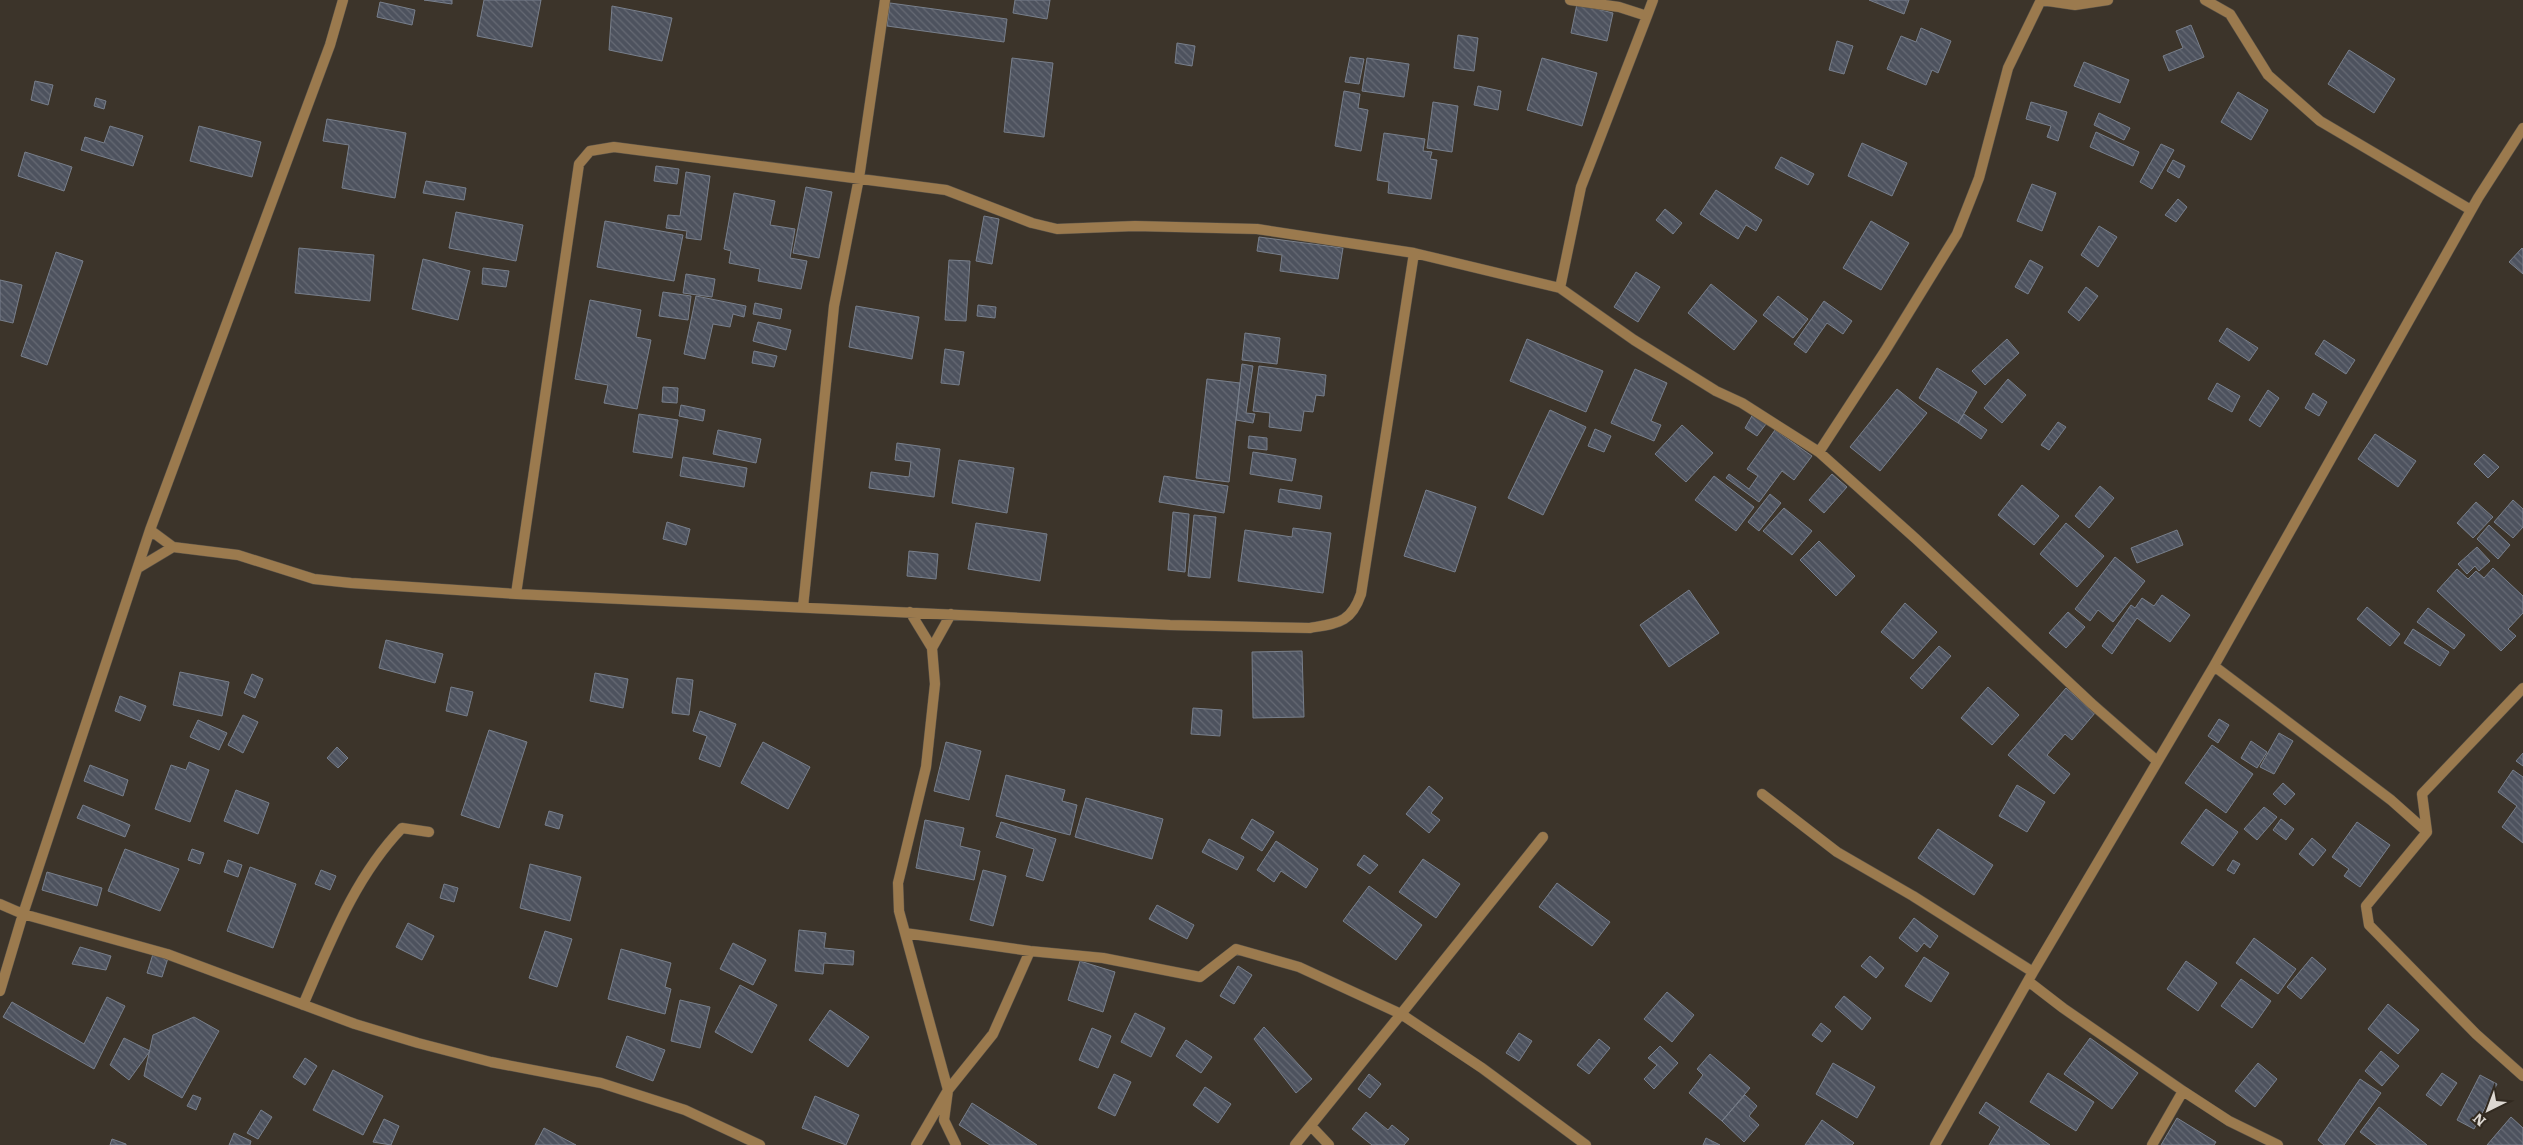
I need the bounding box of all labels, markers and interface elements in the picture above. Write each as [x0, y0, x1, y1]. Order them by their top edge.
north arrow [2463, 1085, 2513, 1135]
text: N [2467, 1109, 2490, 1132]

